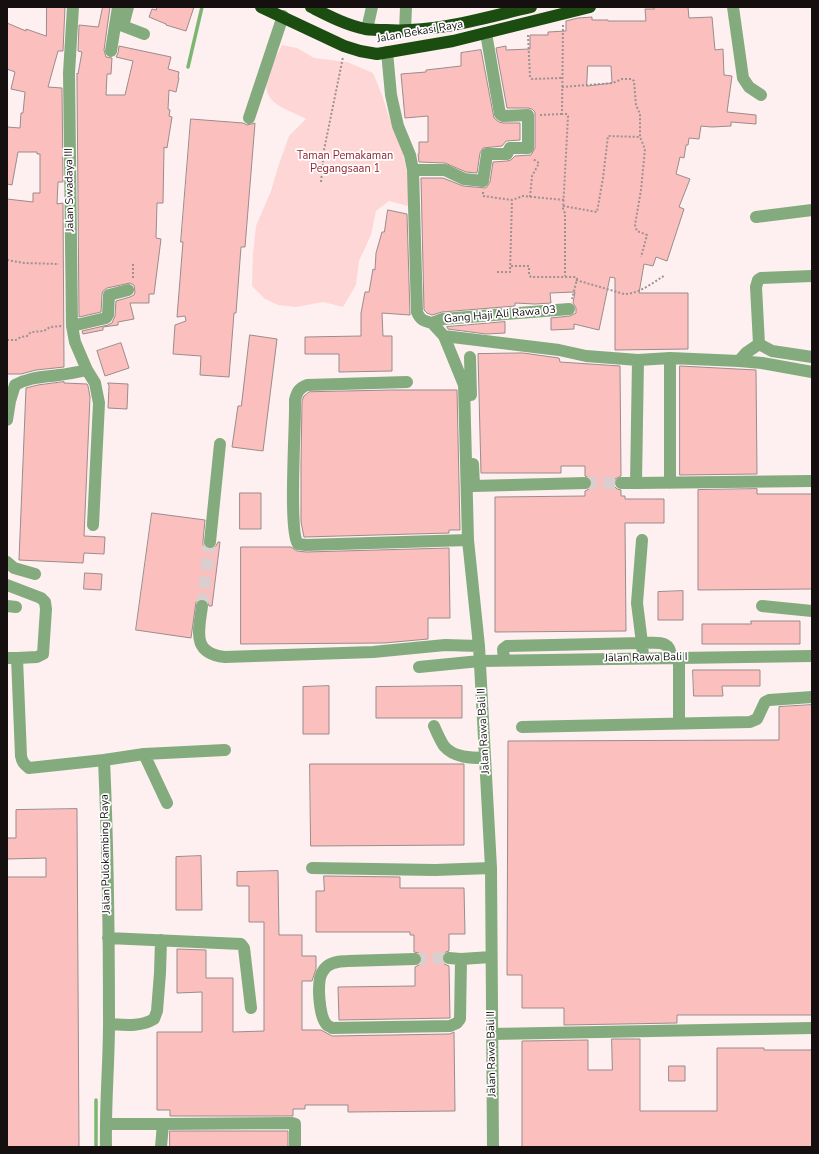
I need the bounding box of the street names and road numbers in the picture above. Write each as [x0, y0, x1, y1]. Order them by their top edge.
street label: Jalan Bekasi Raya [376, 18, 464, 46]
street label: Jalan Swadaya III [63, 148, 77, 232]
street label: Gang Haji Ali Rawa 03 [443, 304, 557, 326]
street label: Jalan Rawa Bali I [604, 651, 688, 665]
street label: Jalan Rawa Bali II [475, 688, 493, 774]
street label: Jalan Pulokambing Raya [98, 794, 114, 914]
street label: Jalan Rawa Bali II [485, 1011, 499, 1097]

